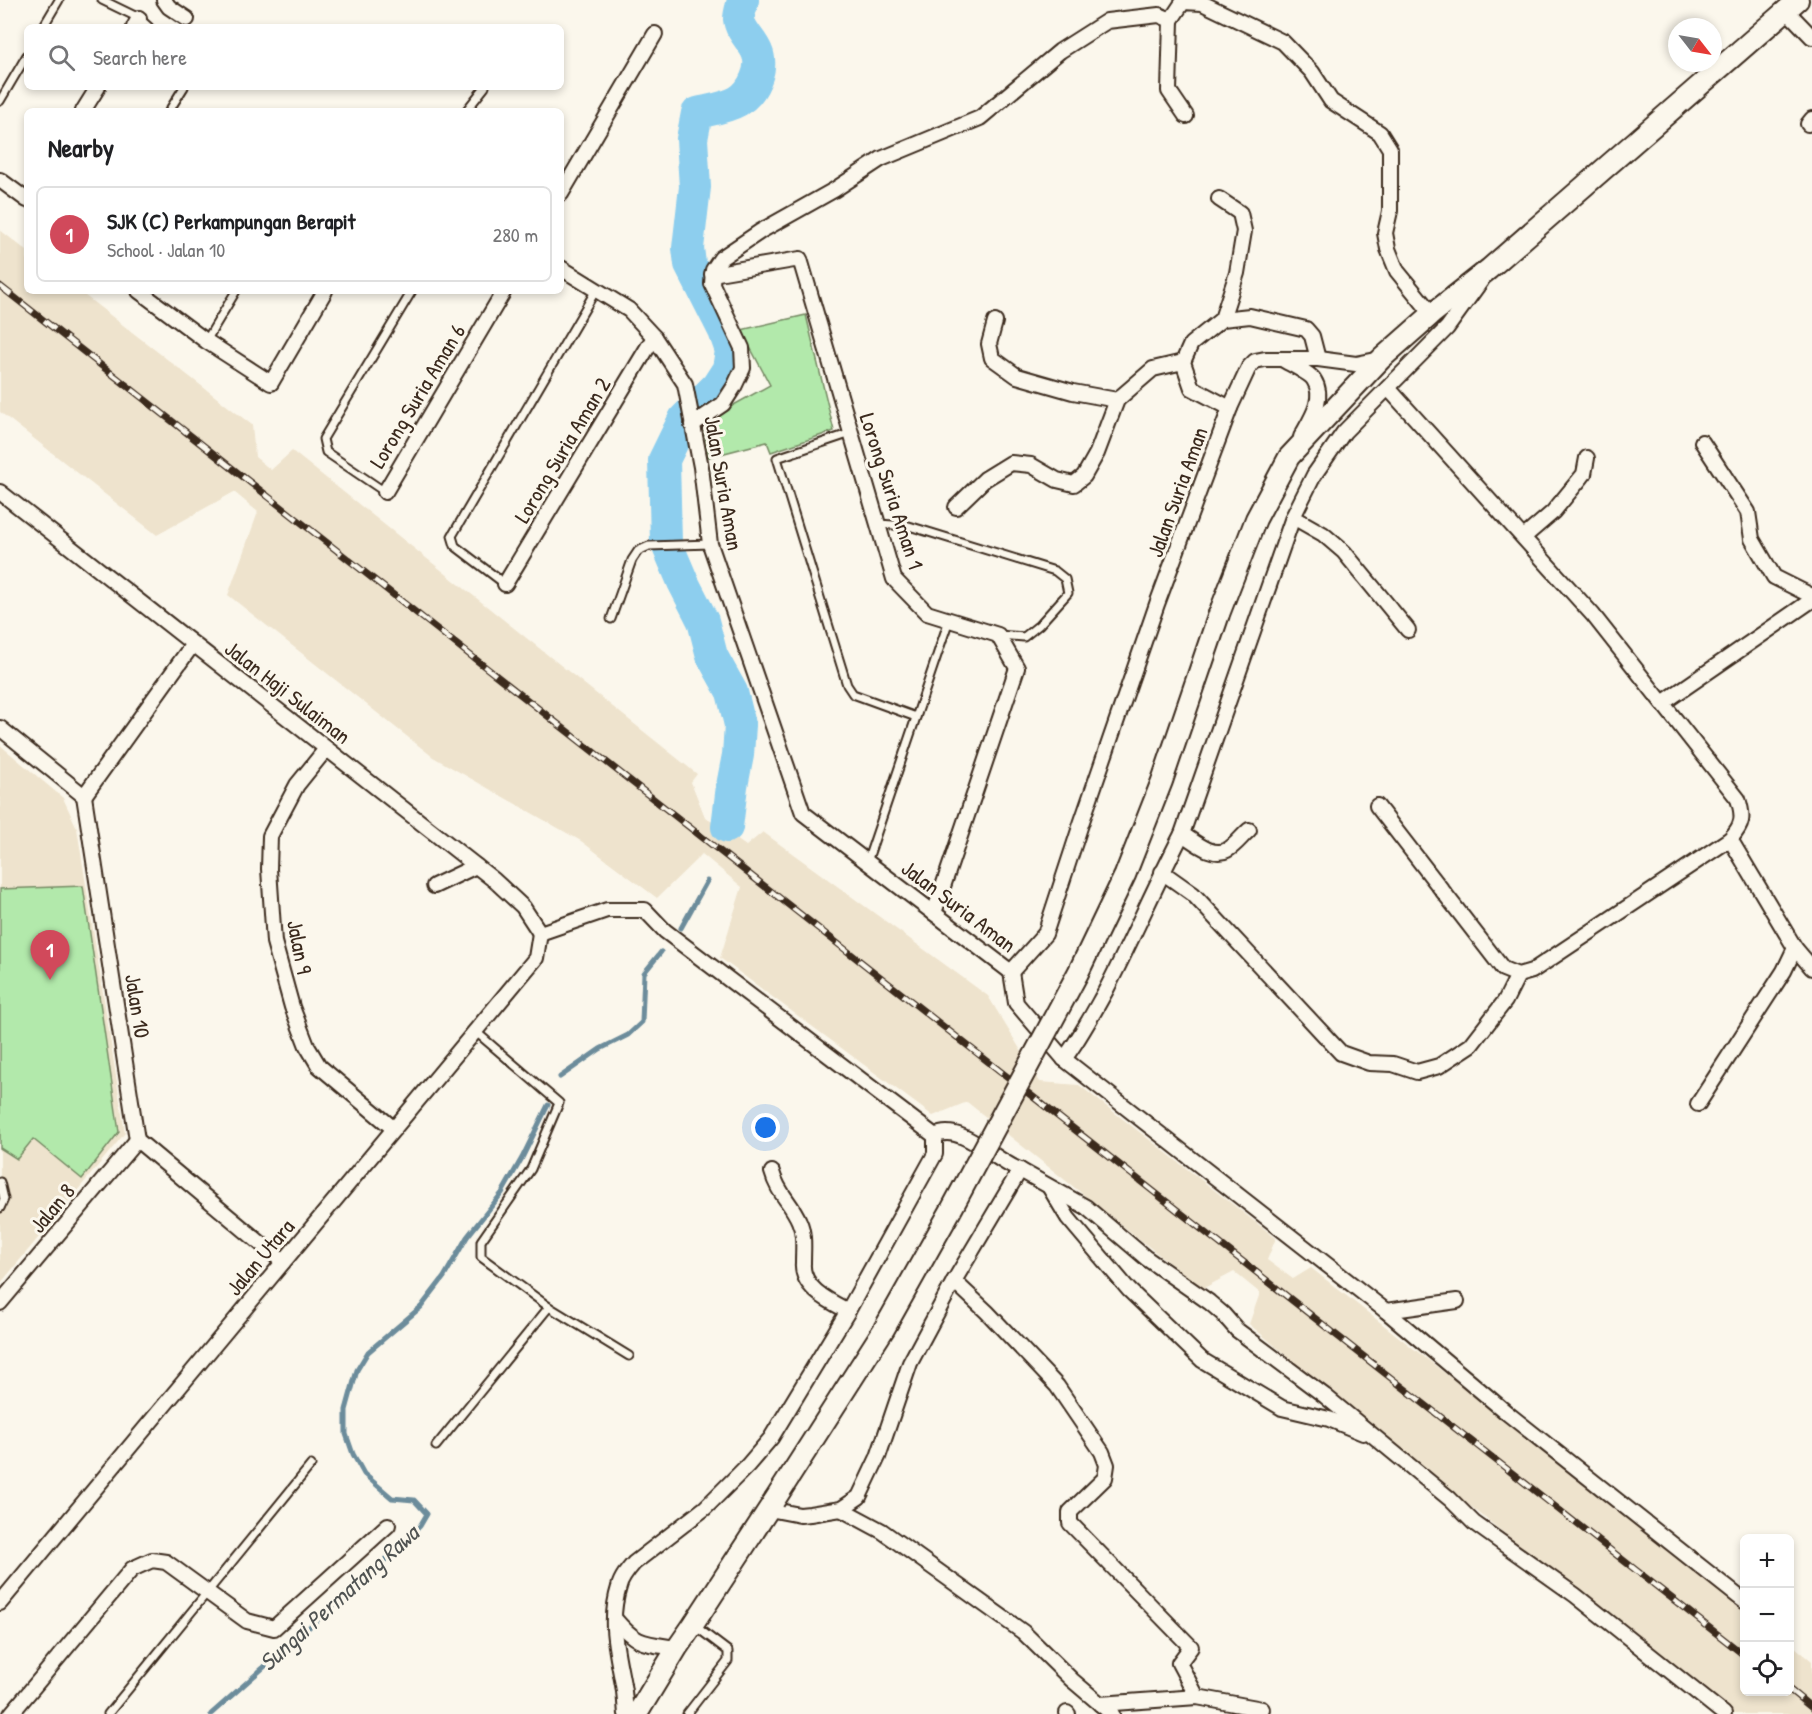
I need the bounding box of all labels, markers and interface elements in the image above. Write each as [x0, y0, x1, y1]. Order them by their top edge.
north arrow [1668, 18, 1722, 72]
search box [24, 24, 564, 90]
icon: search [45, 41, 78, 74]
text: Search here [93, 42, 187, 72]
text: Nearby [48, 130, 114, 165]
text: SJK (C) Perkampungan Berapit [107, 206, 355, 236]
text: 1 [66, 221, 73, 248]
text: 280 m [493, 221, 538, 248]
text: School · Jalan 10 [107, 236, 225, 263]
street label: Lorong Suria Aman 6 [362, 318, 472, 474]
street label: Lorong Suria Aman 2 [507, 371, 618, 528]
street label: Lorong Suria Aman 1 [853, 409, 931, 573]
street label: Jalan Suria Aman [697, 413, 751, 553]
street label: Jalan Suria Aman [1140, 423, 1214, 561]
street label: Jalan Haji Sulaiman [219, 633, 357, 751]
street label: Jalan Suria Aman [895, 853, 1023, 959]
street label: Jalan 9 [280, 917, 320, 977]
pin: 1 [31, 930, 70, 980]
street label: Jalan 10 [118, 972, 158, 1040]
your location [751, 1113, 780, 1142]
street label: Jalan 8 [23, 1177, 81, 1239]
street label: Jalan Utara [219, 1212, 301, 1302]
water label: Sungai Permatang Rawa [252, 1515, 427, 1678]
map controls [1740, 1534, 1794, 1696]
button: + [1740, 1534, 1794, 1588]
button: − [1740, 1588, 1794, 1642]
button: locate [1740, 1642, 1794, 1696]

